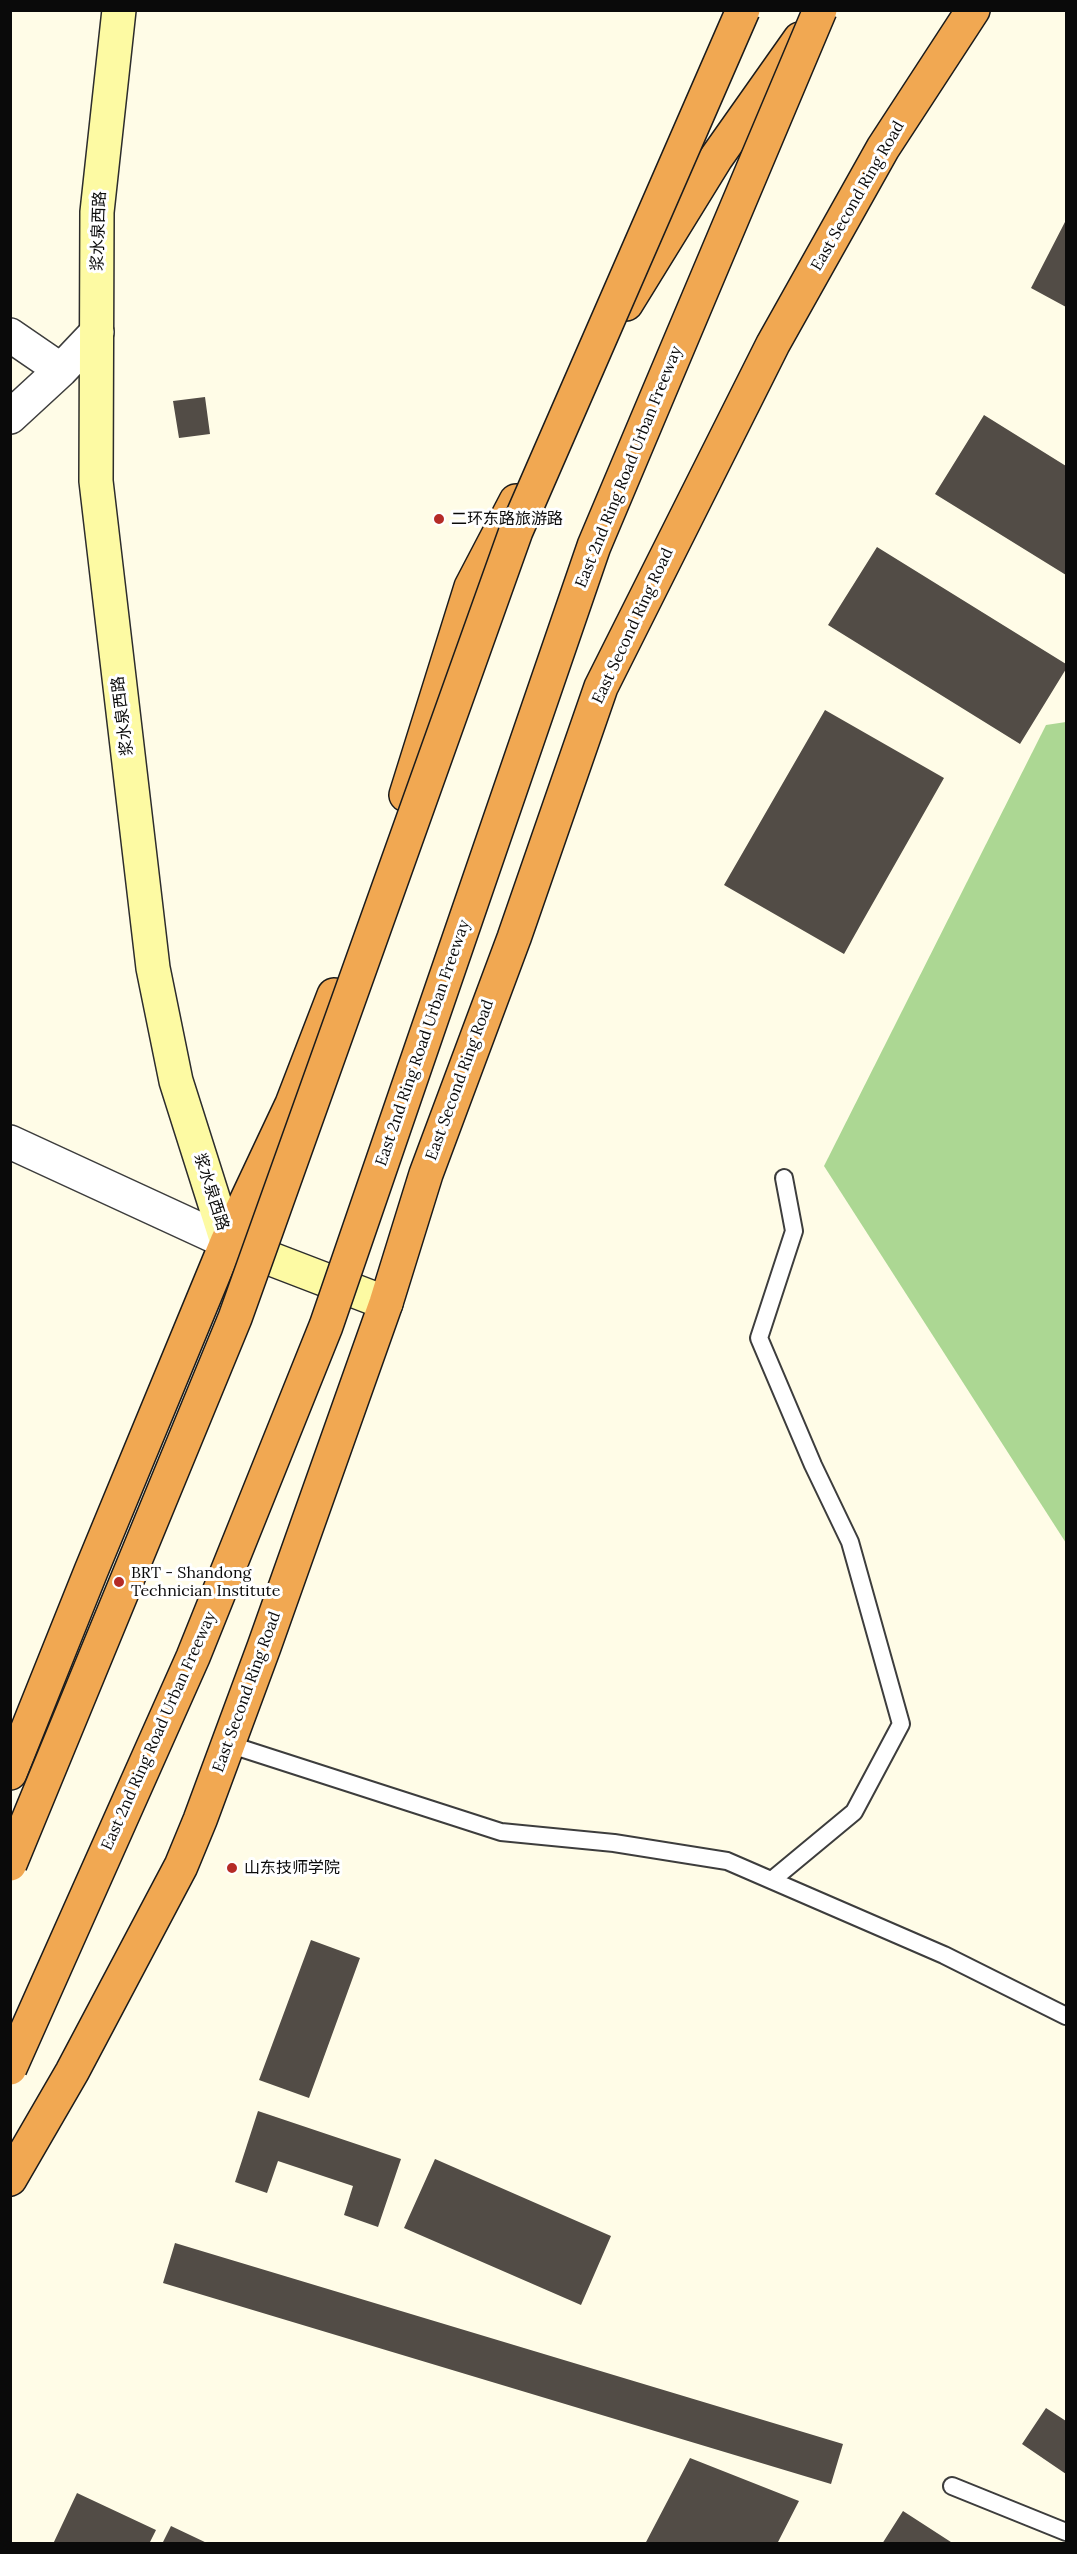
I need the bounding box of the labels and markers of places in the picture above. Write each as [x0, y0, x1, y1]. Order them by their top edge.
place label: 二环东路旅游路 [451, 509, 563, 529]
marker: 二环东路旅游路 [432, 512, 446, 526]
place label: BRT - Shandong Technician Institute [131, 1563, 280, 1601]
marker: BRT - Shandong Technician Institute [112, 1575, 126, 1589]
place label: 山东技师学院 [244, 1858, 340, 1878]
marker: 山东技师学院 [225, 1861, 239, 1875]

